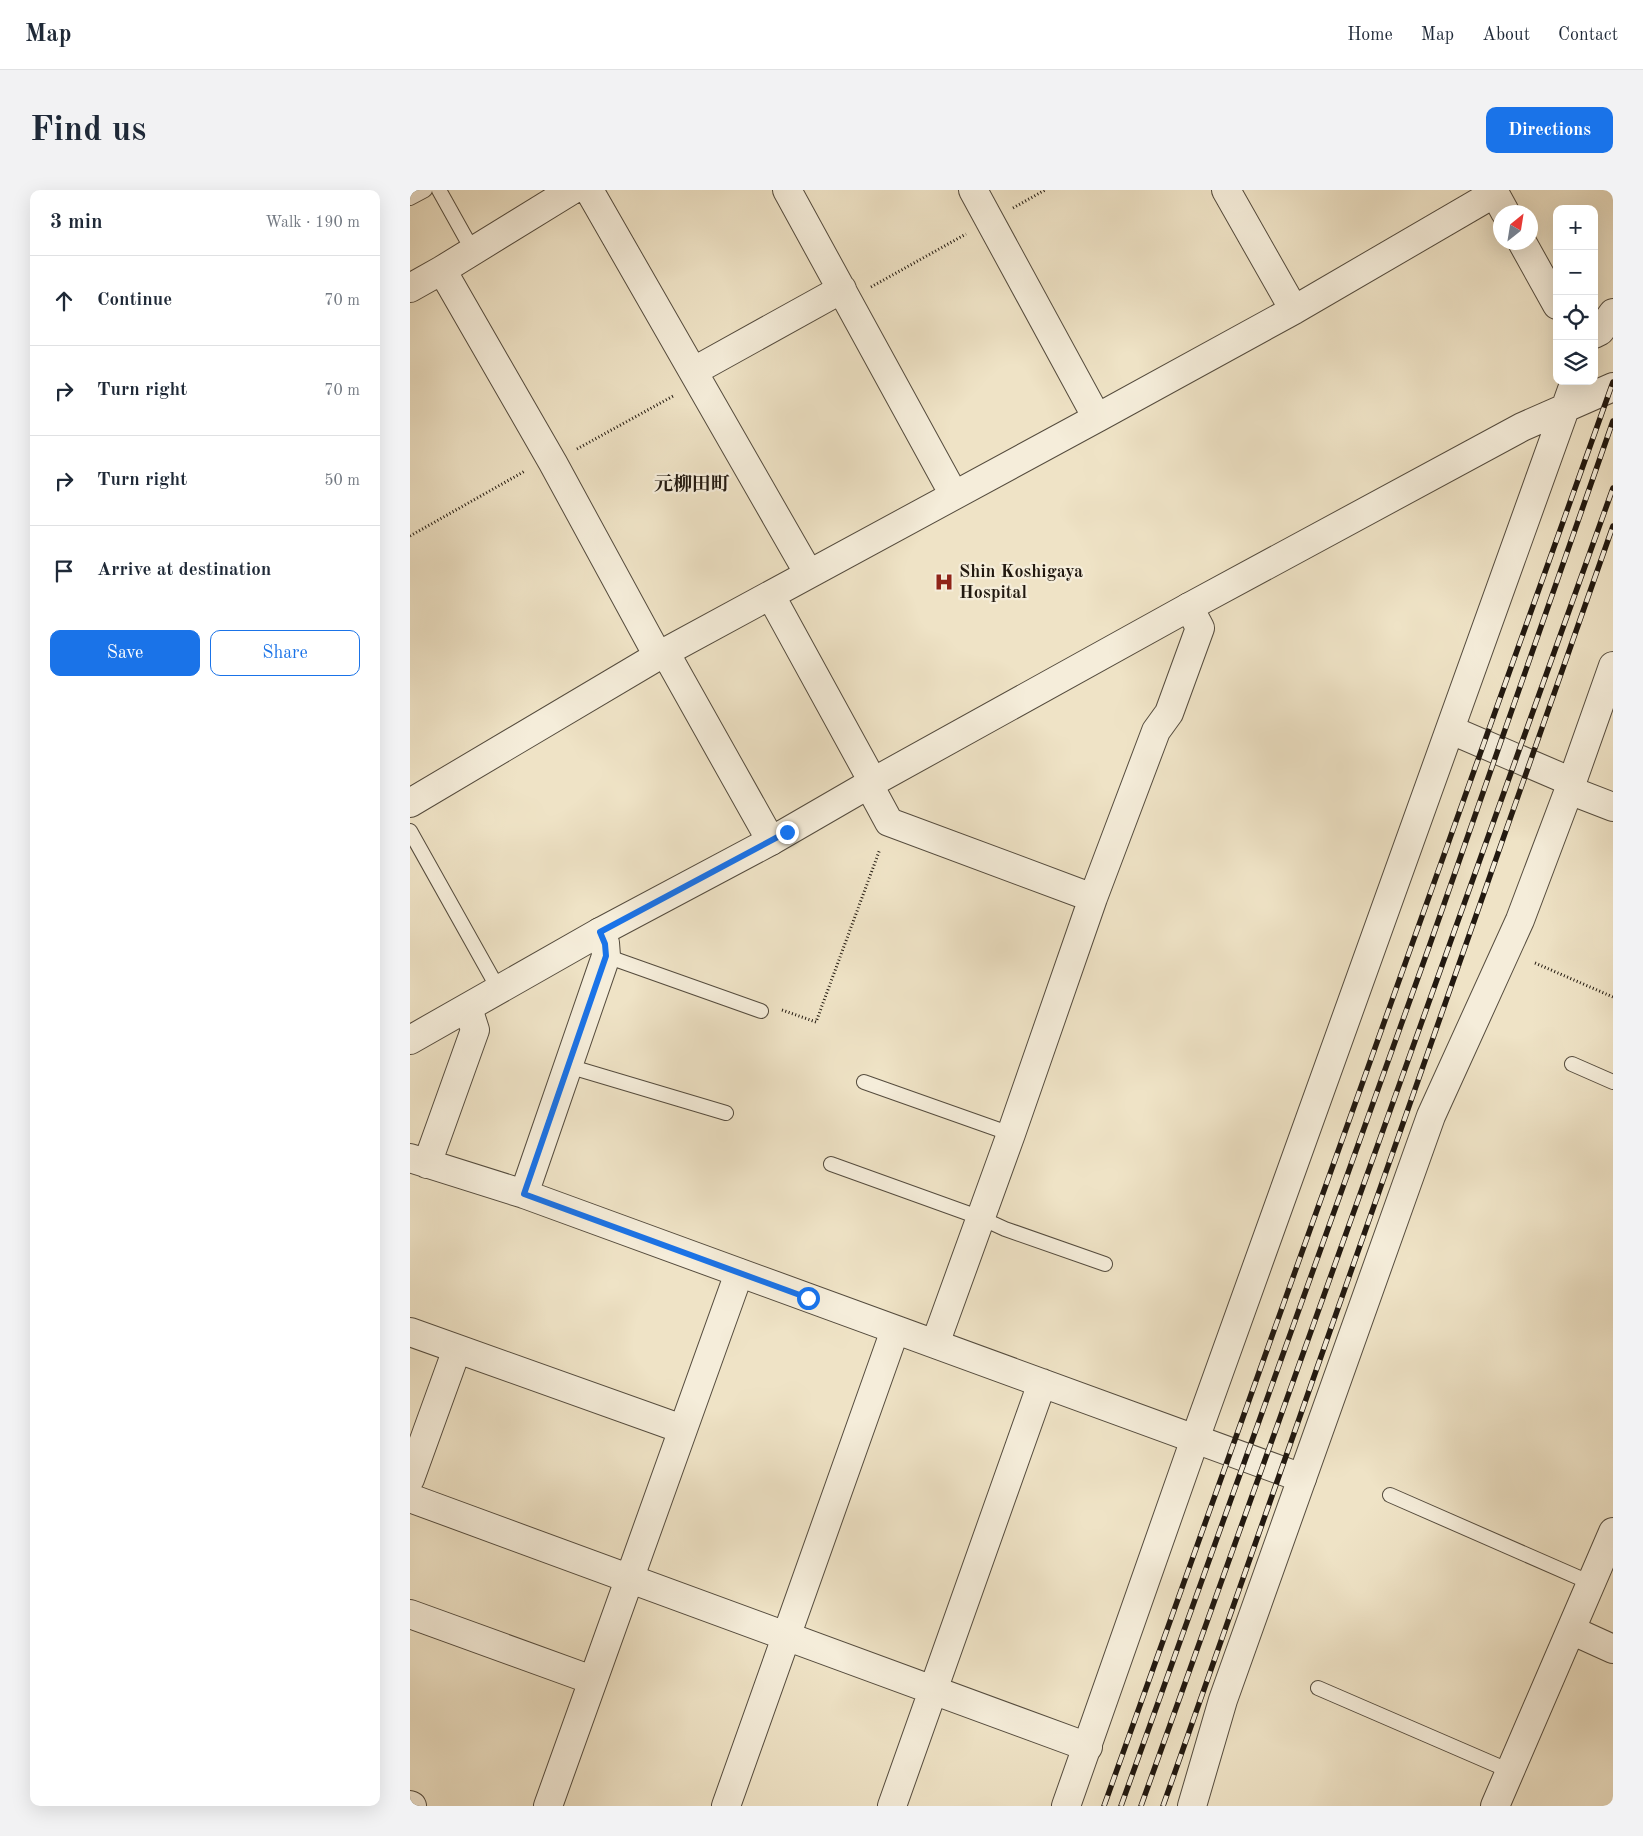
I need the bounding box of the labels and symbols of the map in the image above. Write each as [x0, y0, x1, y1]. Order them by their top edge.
north arrow [1493, 205, 1538, 250]
district label: 元柳田町 [654, 473, 730, 495]
place label: Shin Koshigaya Hospital [959, 563, 1083, 602]
hospital icon: Shin Koshigaya Hospital [933, 571, 955, 593]
route end [776, 821, 799, 844]
route start [797, 1287, 820, 1310]

